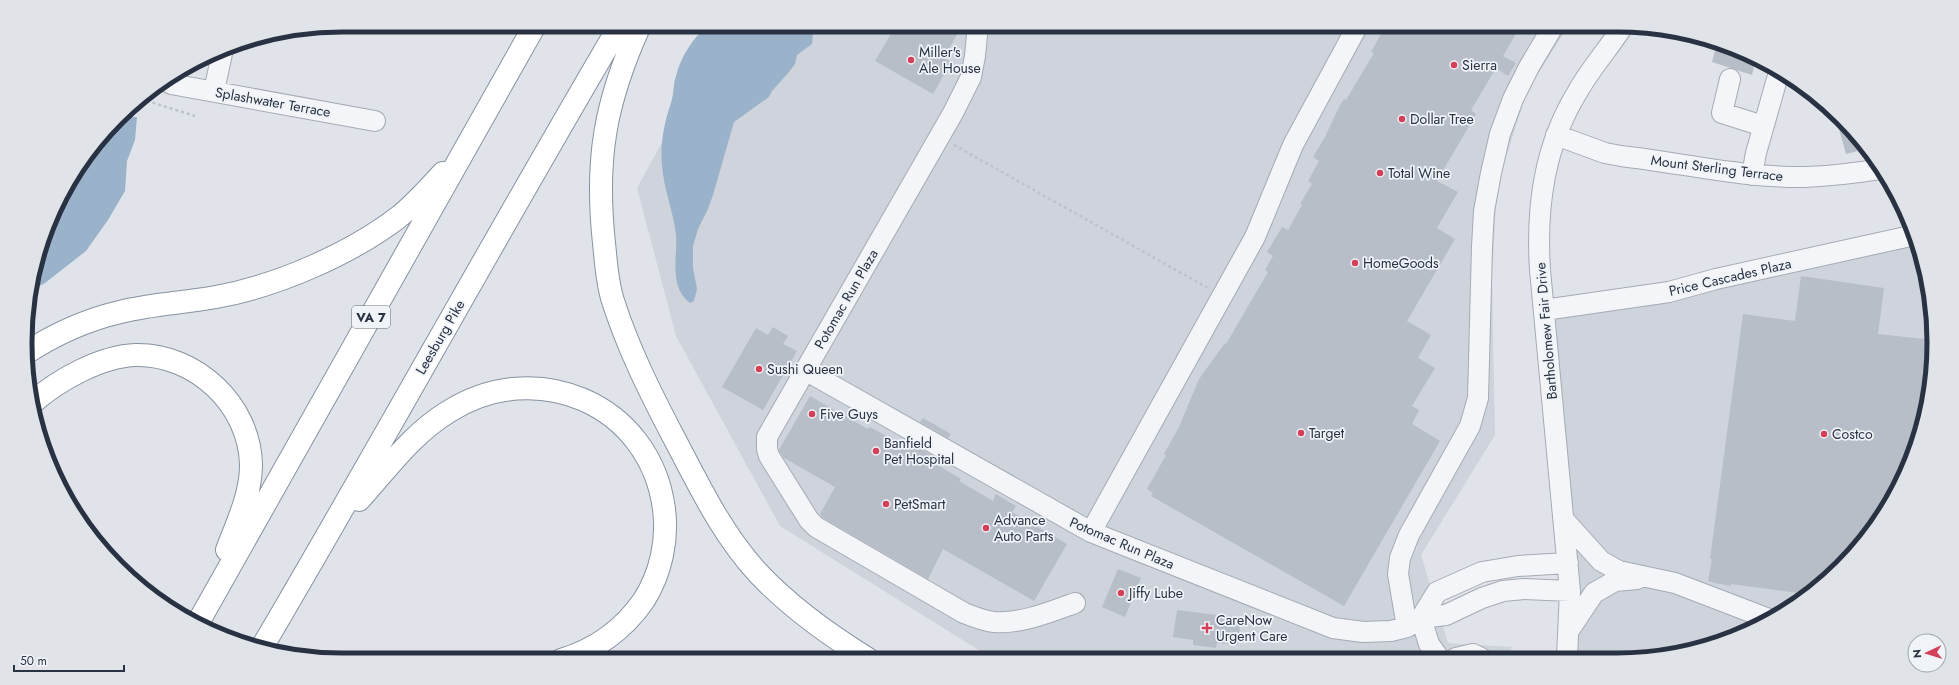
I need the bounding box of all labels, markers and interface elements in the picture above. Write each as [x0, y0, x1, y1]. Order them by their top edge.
place label: Miller's Ale House [919, 42, 981, 78]
marker: Miller's Ale House [906, 55, 916, 65]
place label: Sierra [1462, 55, 1497, 75]
marker: Sierra [1449, 60, 1459, 70]
street label: Splashwater Terrace [214, 82, 332, 122]
place label: Dollar Tree [1410, 109, 1474, 129]
marker: Dollar Tree [1397, 114, 1407, 124]
street label: Mount Sterling Terrace [1650, 150, 1784, 186]
place label: Total Wine [1388, 163, 1450, 183]
marker: Total Wine [1375, 168, 1385, 178]
street label: Potomac Run Plaza [809, 246, 883, 352]
place label: HomeGoods [1363, 253, 1439, 273]
street label: Price Cascades Plaza [1667, 253, 1793, 301]
marker: HomeGoods [1350, 258, 1360, 268]
street label: Bartholomew Fair Drive [1530, 262, 1562, 400]
street label: Leesburg Pike [411, 296, 469, 378]
road number: VA 7 [352, 306, 390, 328]
place label: Sushi Queen [767, 359, 843, 379]
marker: Sushi Queen [754, 364, 764, 374]
place label: Five Guys [820, 404, 878, 424]
marker: Five Guys [807, 409, 817, 419]
place label: Target [1309, 423, 1345, 443]
place label: Costco [1832, 424, 1873, 444]
marker: Target [1296, 428, 1306, 438]
marker: Costco [1819, 429, 1829, 439]
place label: Banfield Pet Hospital [884, 433, 954, 469]
marker: Banfield Pet Hospital [871, 446, 881, 456]
place label: PetSmart [894, 494, 946, 514]
marker: PetSmart [881, 499, 891, 509]
place label: Advance Auto Parts [994, 510, 1054, 546]
street label: Potomac Run Plaza [1067, 512, 1177, 574]
marker: Advance Auto Parts [981, 523, 991, 533]
place label: Jiffy Lube [1127, 583, 1183, 603]
marker: Jiffy Lube [1116, 588, 1126, 598]
place label: CareNow Urgent Care [1216, 610, 1288, 646]
marker: CareNow Urgent Care [1201, 622, 1213, 634]
north arrow [1907, 633, 1947, 673]
scale bar [14, 647, 124, 673]
text: N [1909, 649, 1925, 659]
text: 50 m [20, 652, 47, 670]

